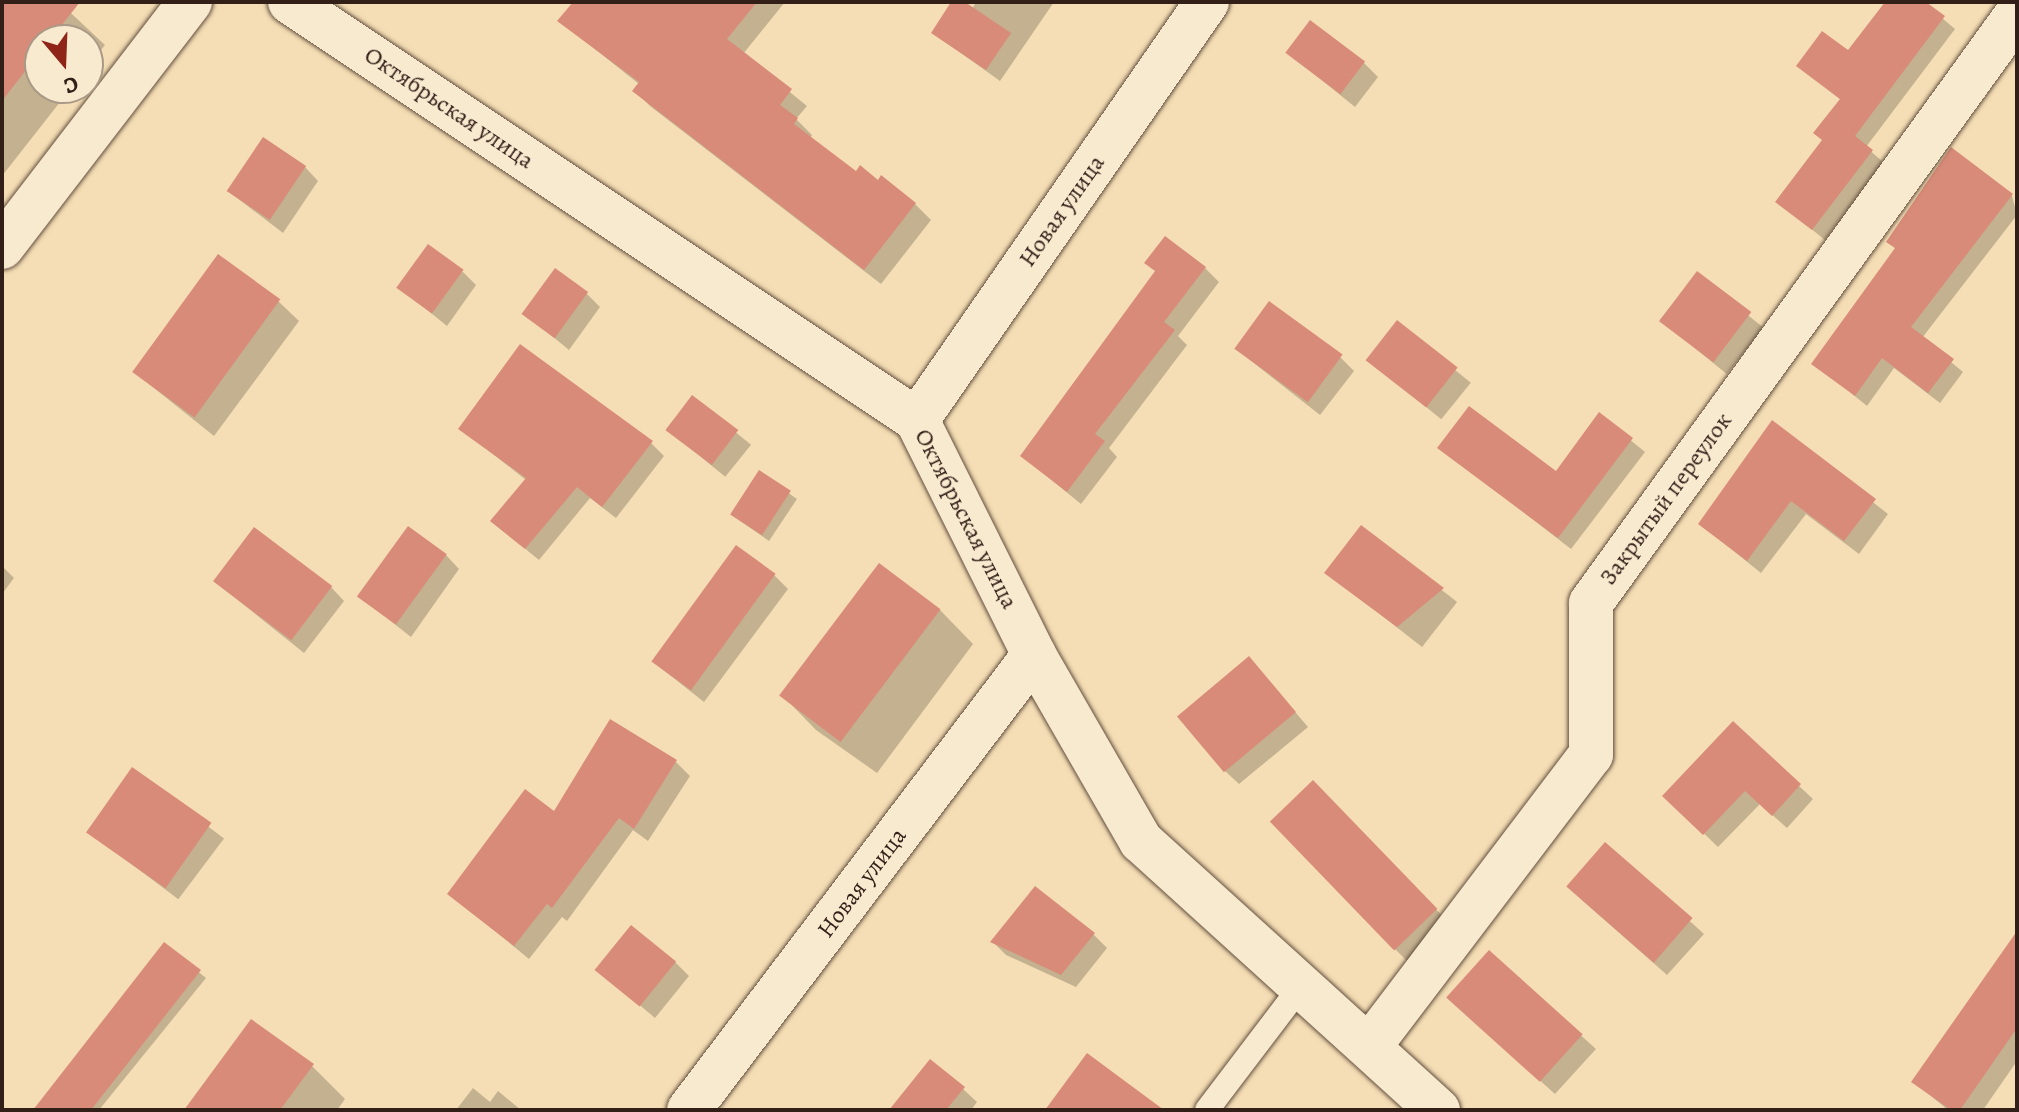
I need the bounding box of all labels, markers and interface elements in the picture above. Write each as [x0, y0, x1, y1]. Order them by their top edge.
north arrow [24, 24, 104, 104]
street label: Октябрьская улица [359, 41, 539, 175]
text: С [60, 68, 82, 101]
street label: Новая улица [1013, 150, 1111, 272]
street label: Закрытый переулок [1594, 407, 1738, 591]
street label: Октябрьская улица [908, 424, 1024, 614]
street label: Новая улица [811, 822, 913, 944]

